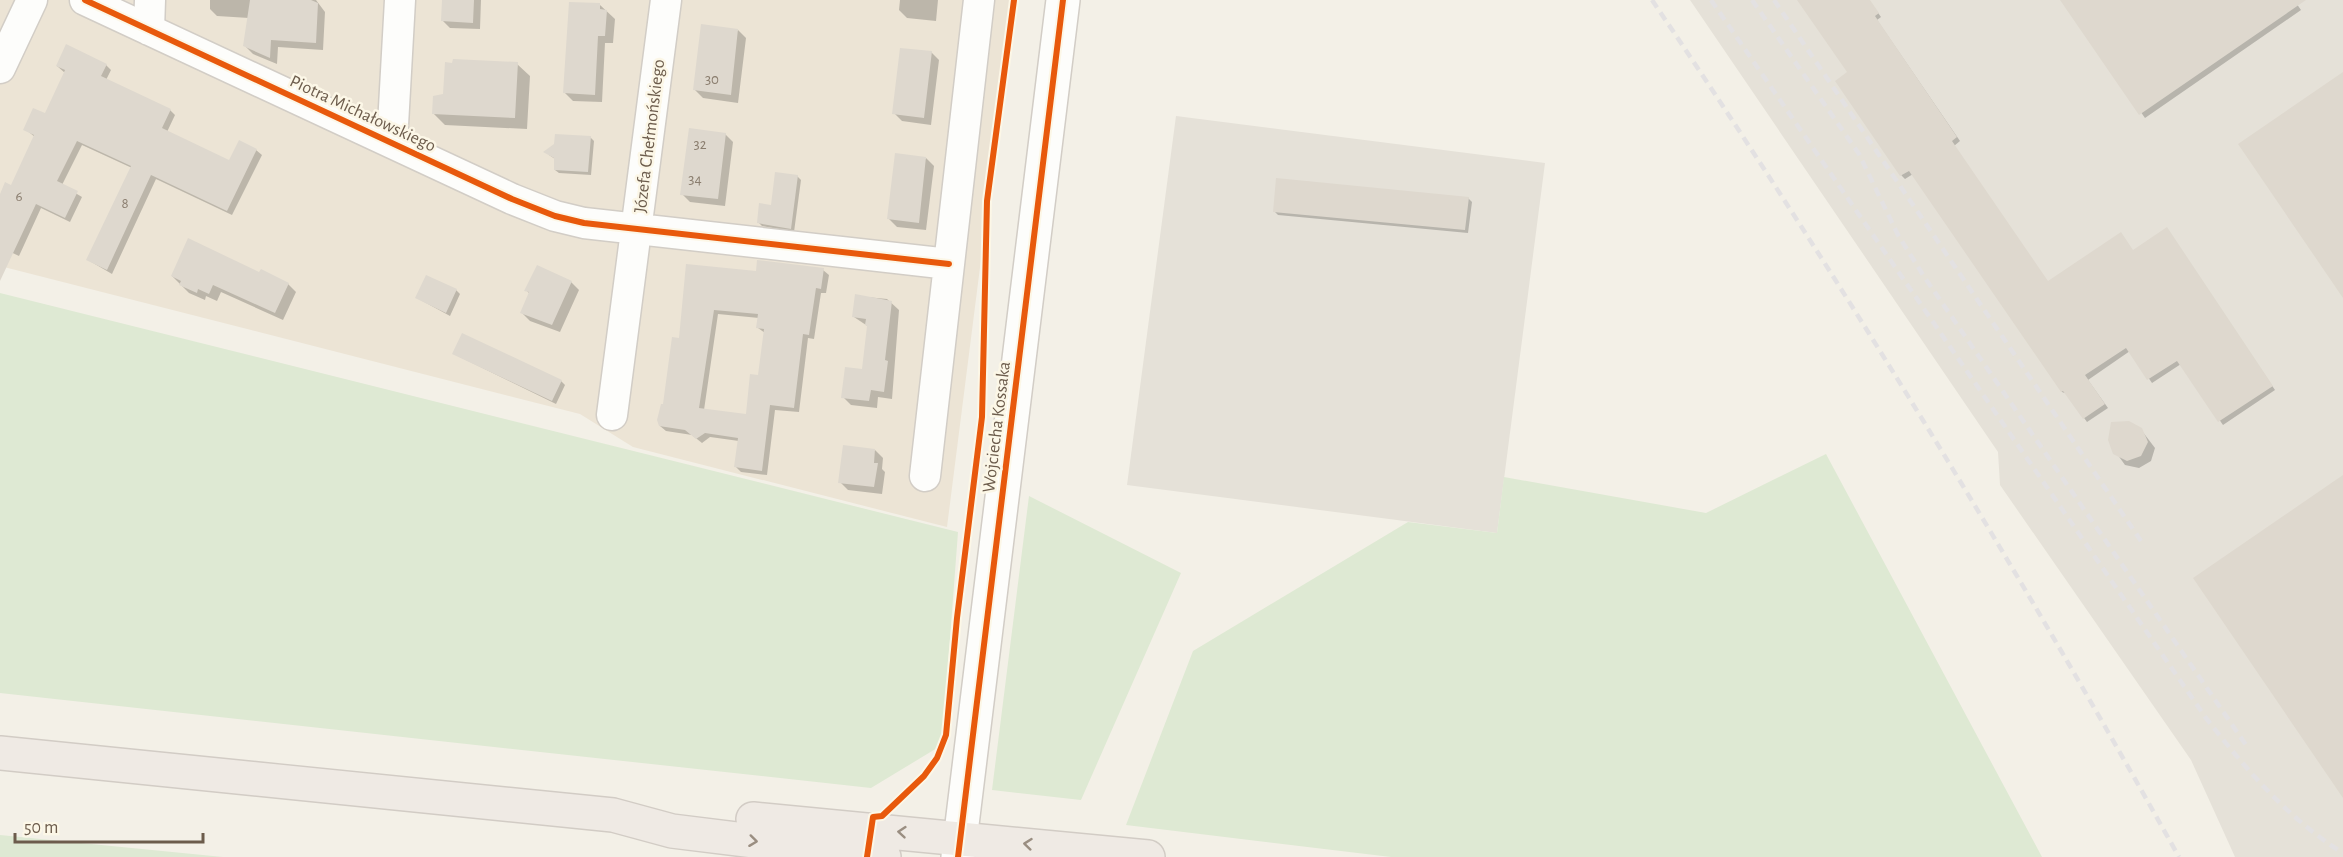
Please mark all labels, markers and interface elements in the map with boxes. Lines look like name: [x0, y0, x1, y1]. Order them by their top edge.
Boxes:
street label: Józefa Chełmońskiego: [632, 58, 668, 214]
street label: Piotra Michałowskiego: [287, 72, 438, 156]
house number: 30: [705, 72, 719, 87]
house number: 32: [693, 137, 707, 152]
house number: 34: [688, 172, 702, 187]
house number: 6: [15, 189, 23, 204]
house number: 8: [121, 196, 129, 211]
street label: Wojciecha Kossaka: [980, 360, 1014, 494]
scale bar: [15, 806, 202, 844]
text: 50 m: [24, 819, 58, 837]
one-way arrow: [898, 826, 907, 839]
one-way arrow: [748, 834, 758, 847]
one-way arrow: [1023, 839, 1032, 851]

